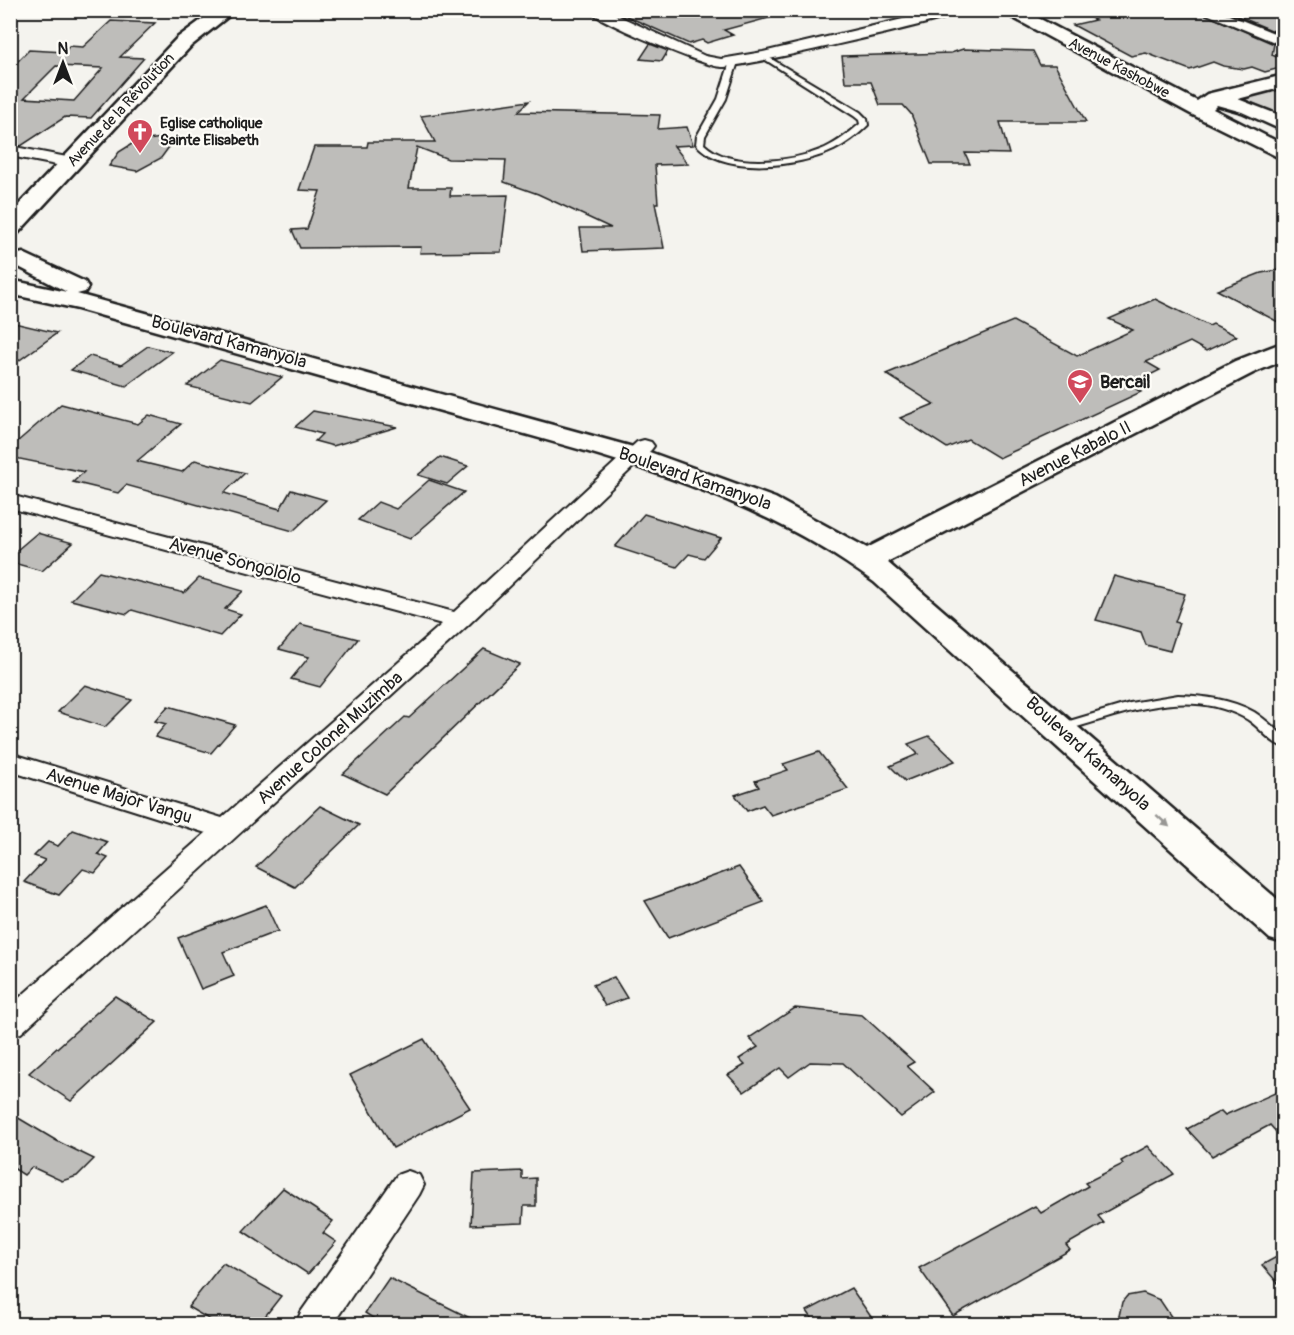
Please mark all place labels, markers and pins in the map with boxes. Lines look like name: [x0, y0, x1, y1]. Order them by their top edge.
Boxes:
place label: Eglise catholique Sainte Elisabeth: [160, 114, 263, 150]
church icon: Eglise catholique Sainte Elisabeth: [125, 117, 155, 155]
school or university icon: Bercail: [1065, 367, 1095, 405]
place label: Bercail: [1100, 371, 1151, 394]

